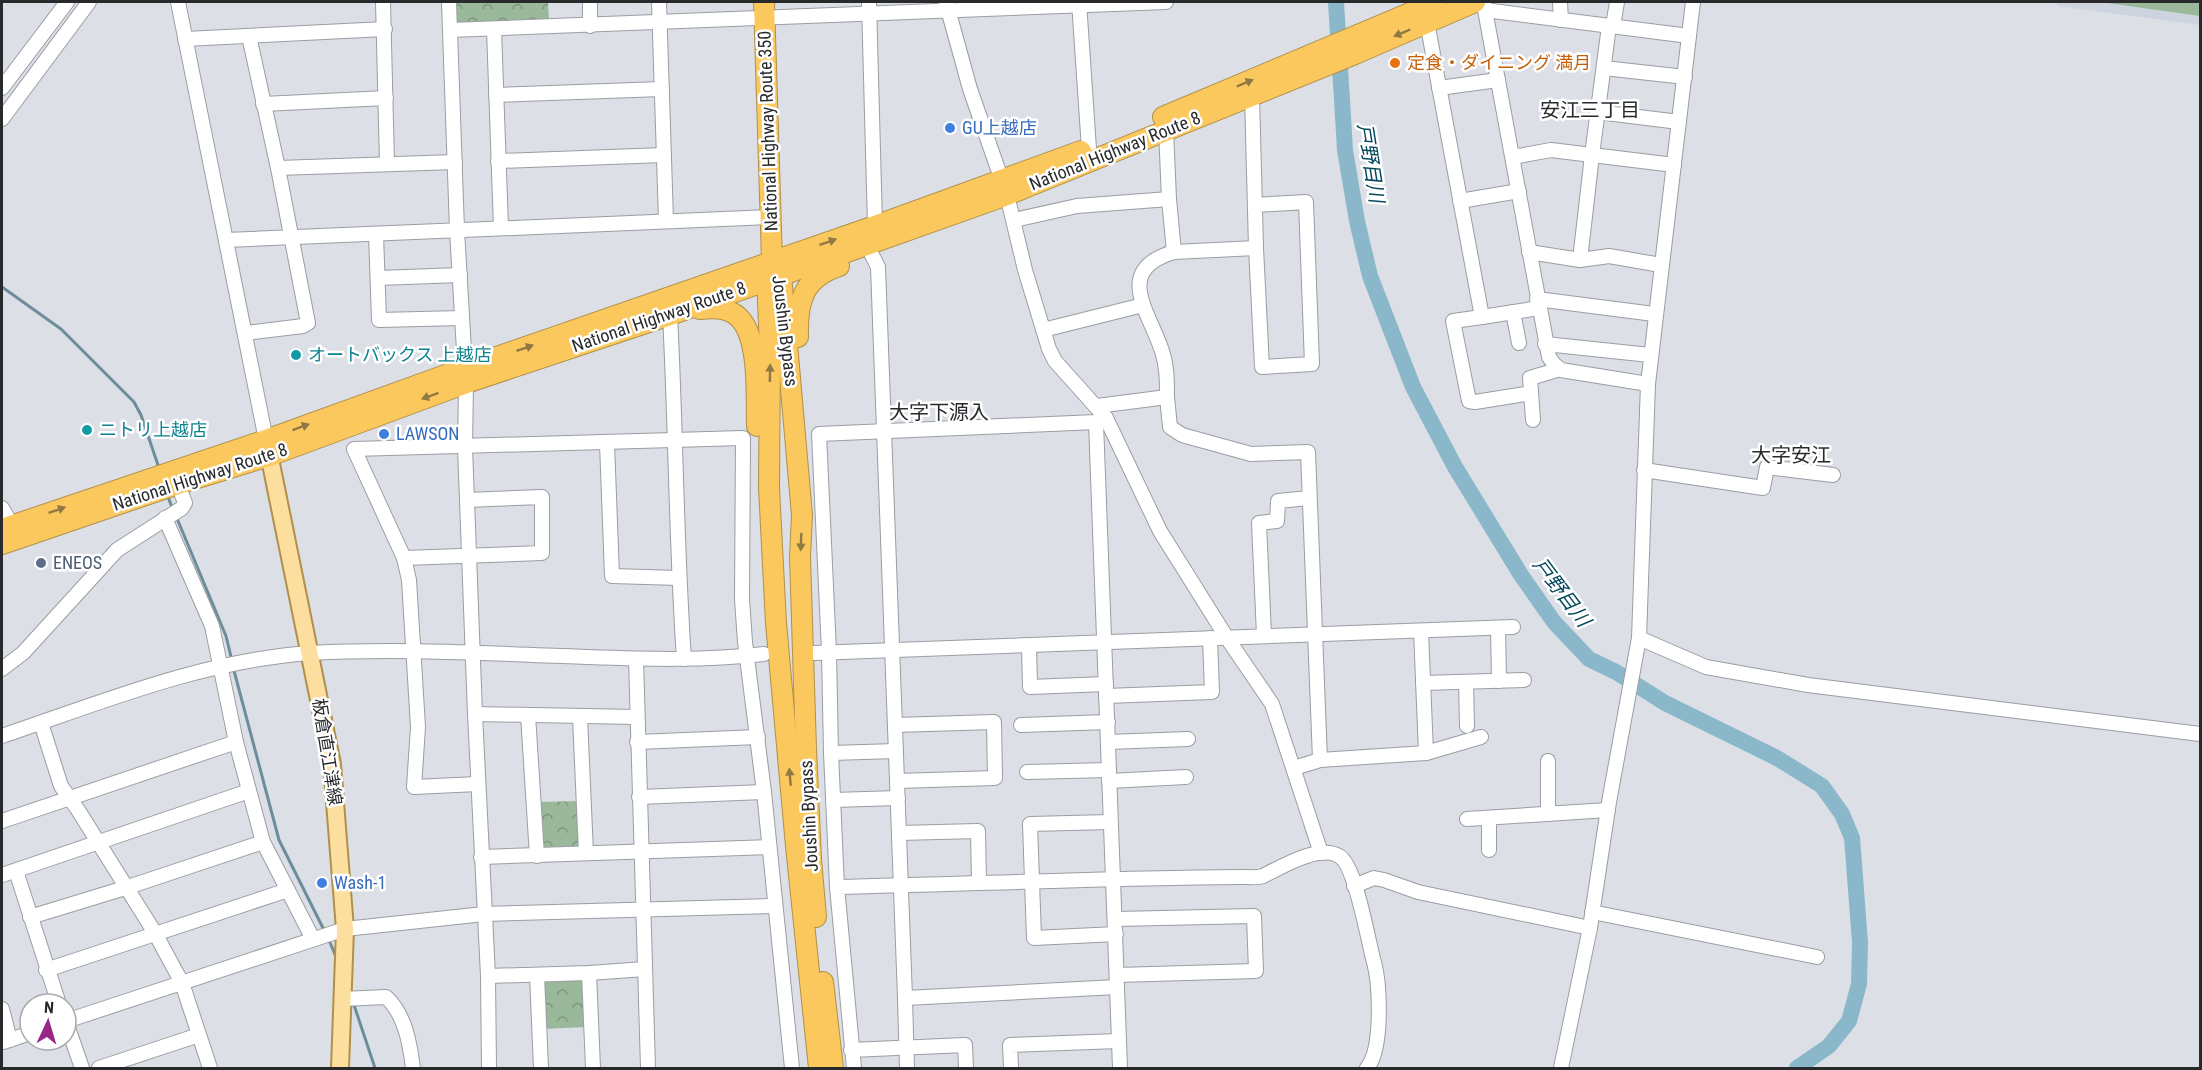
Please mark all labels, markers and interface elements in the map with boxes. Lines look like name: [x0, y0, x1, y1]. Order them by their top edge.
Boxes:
one-way arrow: [1392, 28, 1410, 38]
street label: National Highway Route 350: [754, 31, 781, 232]
place label: 定食・ダイニング 満月: [1407, 52, 1591, 73]
marker: 定食・ダイニング 満月: [1388, 56, 1402, 70]
one-way arrow: [1237, 78, 1254, 87]
district label: 安江三丁目: [1540, 98, 1640, 122]
street label: National Highway Route 8: [1026, 107, 1203, 194]
place label: GU上越店: [962, 117, 1037, 138]
marker: GU上越店: [943, 121, 957, 135]
water label: 戸野目川: [1353, 122, 1389, 206]
one-way arrow: [819, 237, 837, 246]
street label: Joushin Bypass: [768, 274, 803, 388]
street label: National Highway Route 8: [569, 277, 749, 356]
one-way arrow: [516, 343, 534, 352]
place label: オートバックス 上越店: [308, 344, 492, 365]
marker: オートバックス 上越店: [289, 348, 303, 362]
one-way arrow: [765, 363, 775, 382]
one-way arrow: [421, 391, 439, 401]
district label: 大字下源入: [889, 400, 989, 424]
place label: ニトリ上越店: [99, 419, 207, 440]
one-way arrow: [292, 421, 310, 431]
marker: ニトリ上越店: [80, 423, 94, 437]
place label: LAWSON: [396, 423, 460, 444]
marker: LAWSON: [377, 427, 391, 441]
street label: National Highway Route 8: [110, 438, 290, 515]
district label: 大字安江: [1751, 443, 1831, 467]
one-way arrow: [48, 505, 66, 514]
one-way arrow: [796, 533, 805, 552]
place label: ENEOS: [53, 552, 102, 573]
water label: 戸野目川: [1528, 553, 1597, 633]
marker: ENEOS: [34, 556, 48, 570]
street label: 板倉直江津線: [309, 697, 346, 807]
street label: Joushin Bypass: [795, 760, 822, 872]
one-way arrow: [785, 767, 794, 786]
place label: Wash-1: [334, 872, 386, 893]
marker: Wash-1: [315, 876, 329, 890]
north arrow: [18, 992, 78, 1052]
text: N: [43, 998, 55, 1017]

